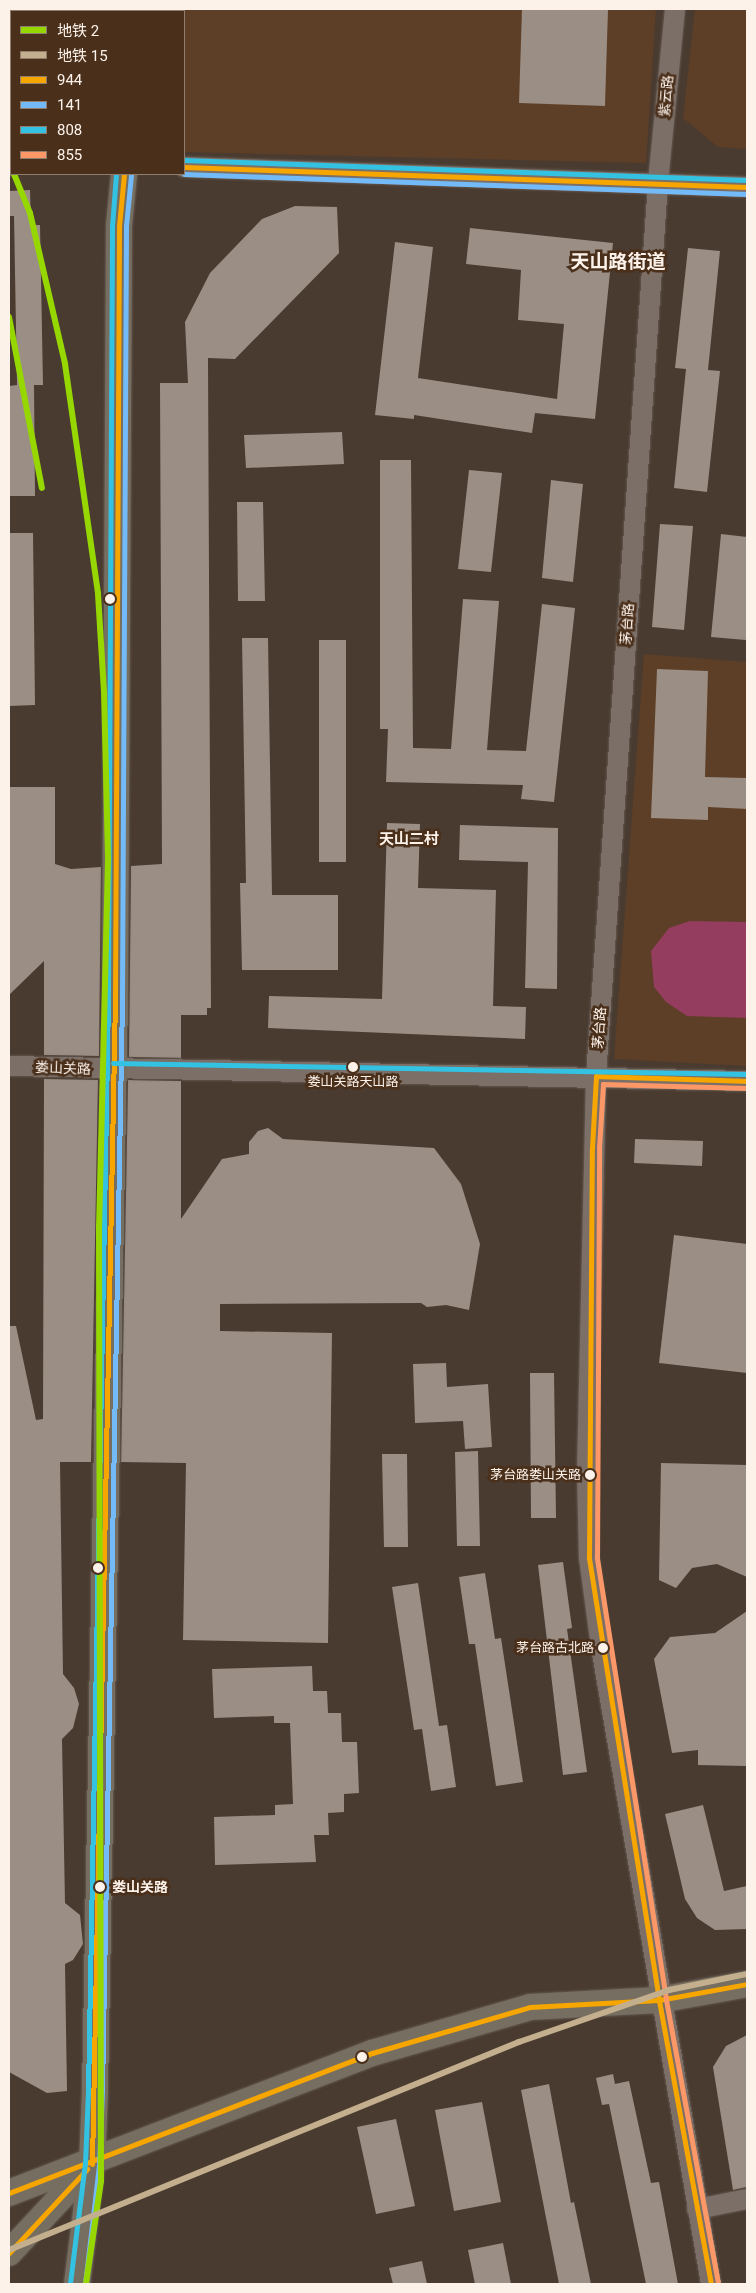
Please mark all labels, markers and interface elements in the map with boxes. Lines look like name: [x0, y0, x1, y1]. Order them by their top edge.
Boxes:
legend: [10, 10, 185, 175]
text: 地铁 2: [57, 22, 99, 40]
text: 地铁 15: [57, 47, 108, 65]
text: 944: [57, 71, 82, 89]
street label: 紫云路: [656, 74, 676, 118]
text: 141: [57, 96, 82, 114]
text: 808: [57, 121, 82, 139]
text: 855: [57, 146, 82, 164]
district label: 天山路街道: [571, 251, 665, 273]
unlabelled marker: [105, 594, 115, 604]
street label: 茅台路: [617, 602, 637, 646]
district label: 天山二村: [379, 831, 439, 849]
street label: 茅台路: [589, 1006, 609, 1050]
street label: 娄山关路: [35, 1059, 91, 1077]
marker: 娄山关路天山路: [348, 1062, 358, 1072]
place label: 娄山关路天山路: [308, 1074, 398, 1090]
place label: 茅台路娄山关路: [490, 1467, 581, 1483]
marker: 茅台路娄山关路: [585, 1470, 595, 1480]
unlabelled marker: [93, 1563, 103, 1573]
place label: 茅台路古北路: [516, 1640, 594, 1656]
marker: 茅台路古北路: [598, 1643, 608, 1653]
marker: 娄山关路: [92, 1879, 108, 1895]
place label: 娄山关路: [112, 1879, 168, 1895]
unlabelled marker: [357, 2052, 367, 2062]

